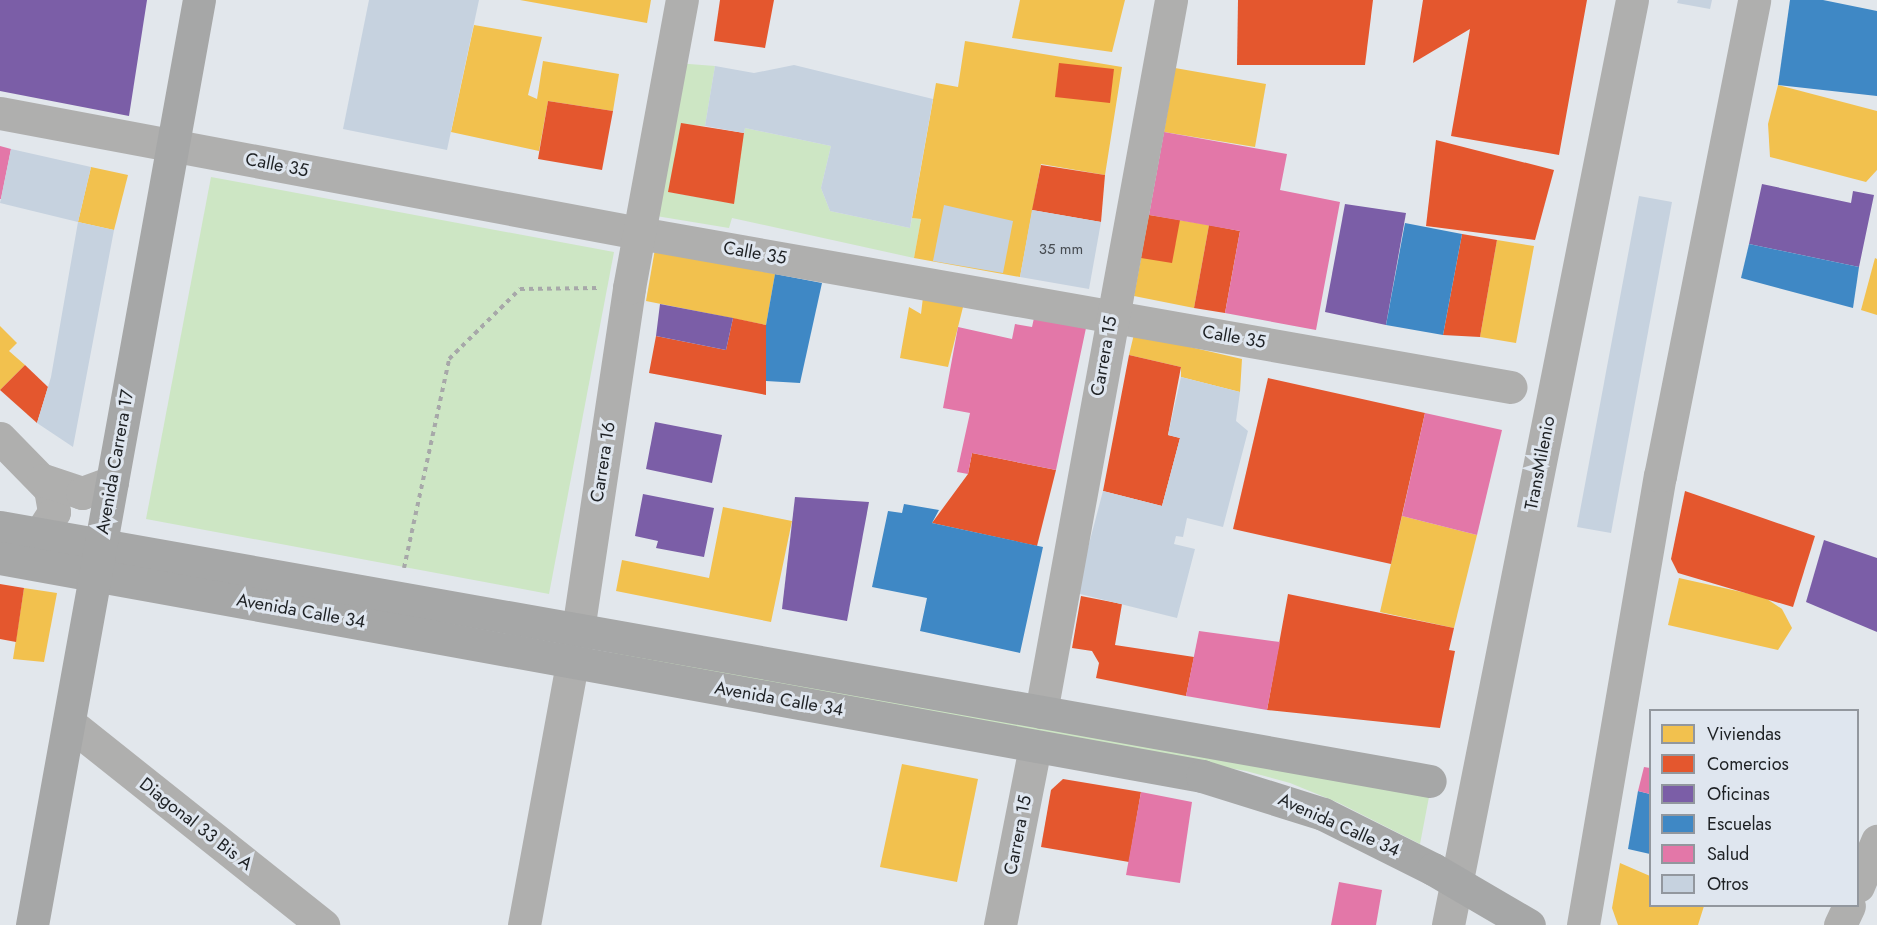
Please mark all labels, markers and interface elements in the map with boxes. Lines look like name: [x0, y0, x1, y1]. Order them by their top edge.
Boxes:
street label: Calle 35: [244, 148, 310, 182]
street label: Calle 35: [722, 237, 788, 269]
house number: 35 mm: [1039, 241, 1083, 259]
street label: Carrera 15: [1086, 314, 1122, 398]
street label: Calle 35: [1201, 321, 1267, 353]
street label: Avenida Carrera 17: [92, 388, 138, 536]
street label: TransMilenio: [1520, 414, 1560, 512]
street label: Carrera 16: [586, 420, 620, 504]
street label: Avenida Calle 34: [235, 589, 367, 633]
street label: Avenida Calle 34: [713, 677, 845, 721]
legend: [1649, 709, 1859, 907]
text: Viviendas: [1707, 721, 1781, 747]
text: Comercios: [1707, 751, 1789, 777]
street label: Diagonal 33 Bis A: [135, 773, 257, 875]
text: Oficinas: [1707, 781, 1770, 807]
street label: Avenida Calle 34: [1275, 789, 1403, 861]
street label: Carrera 15: [1000, 793, 1036, 877]
text: Escuelas: [1707, 811, 1772, 837]
text: Salud: [1707, 841, 1749, 867]
text: Otros: [1707, 871, 1749, 897]

